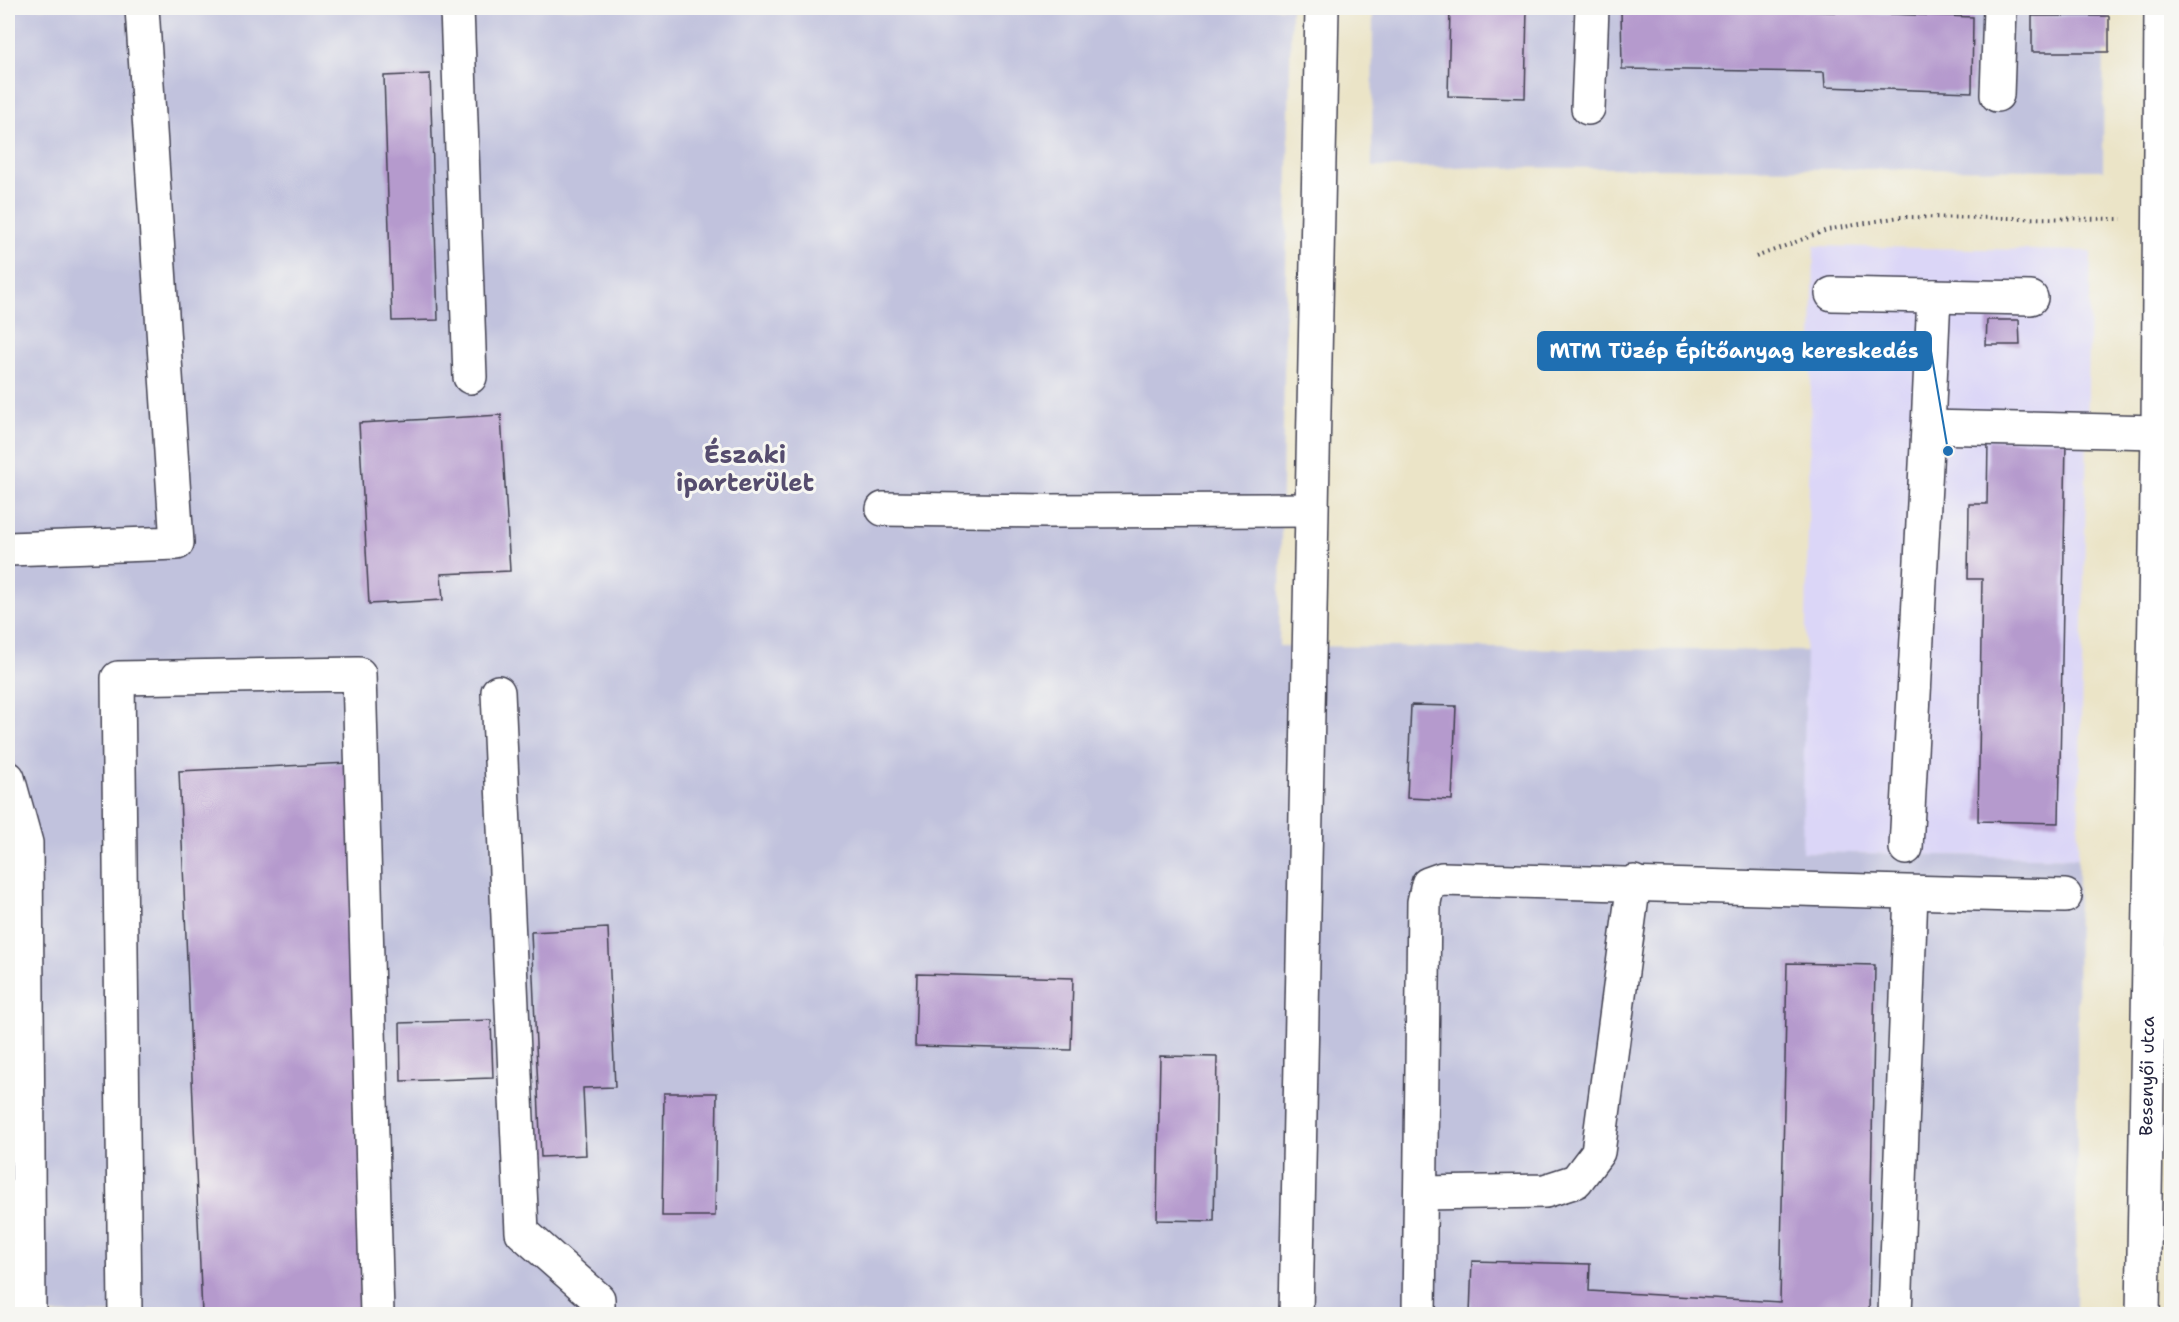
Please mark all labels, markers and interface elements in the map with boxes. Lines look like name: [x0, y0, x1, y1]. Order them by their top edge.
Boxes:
callout: MTM Tüzép Építőanyag kereskedés: [1538, 332, 1931, 370]
text: MTM Tüzép Építőanyag kereskedés: [1549, 336, 1919, 364]
district label: Északi iparterület: [676, 437, 814, 499]
street label: Besenyői utca: [2134, 1016, 2160, 1136]

